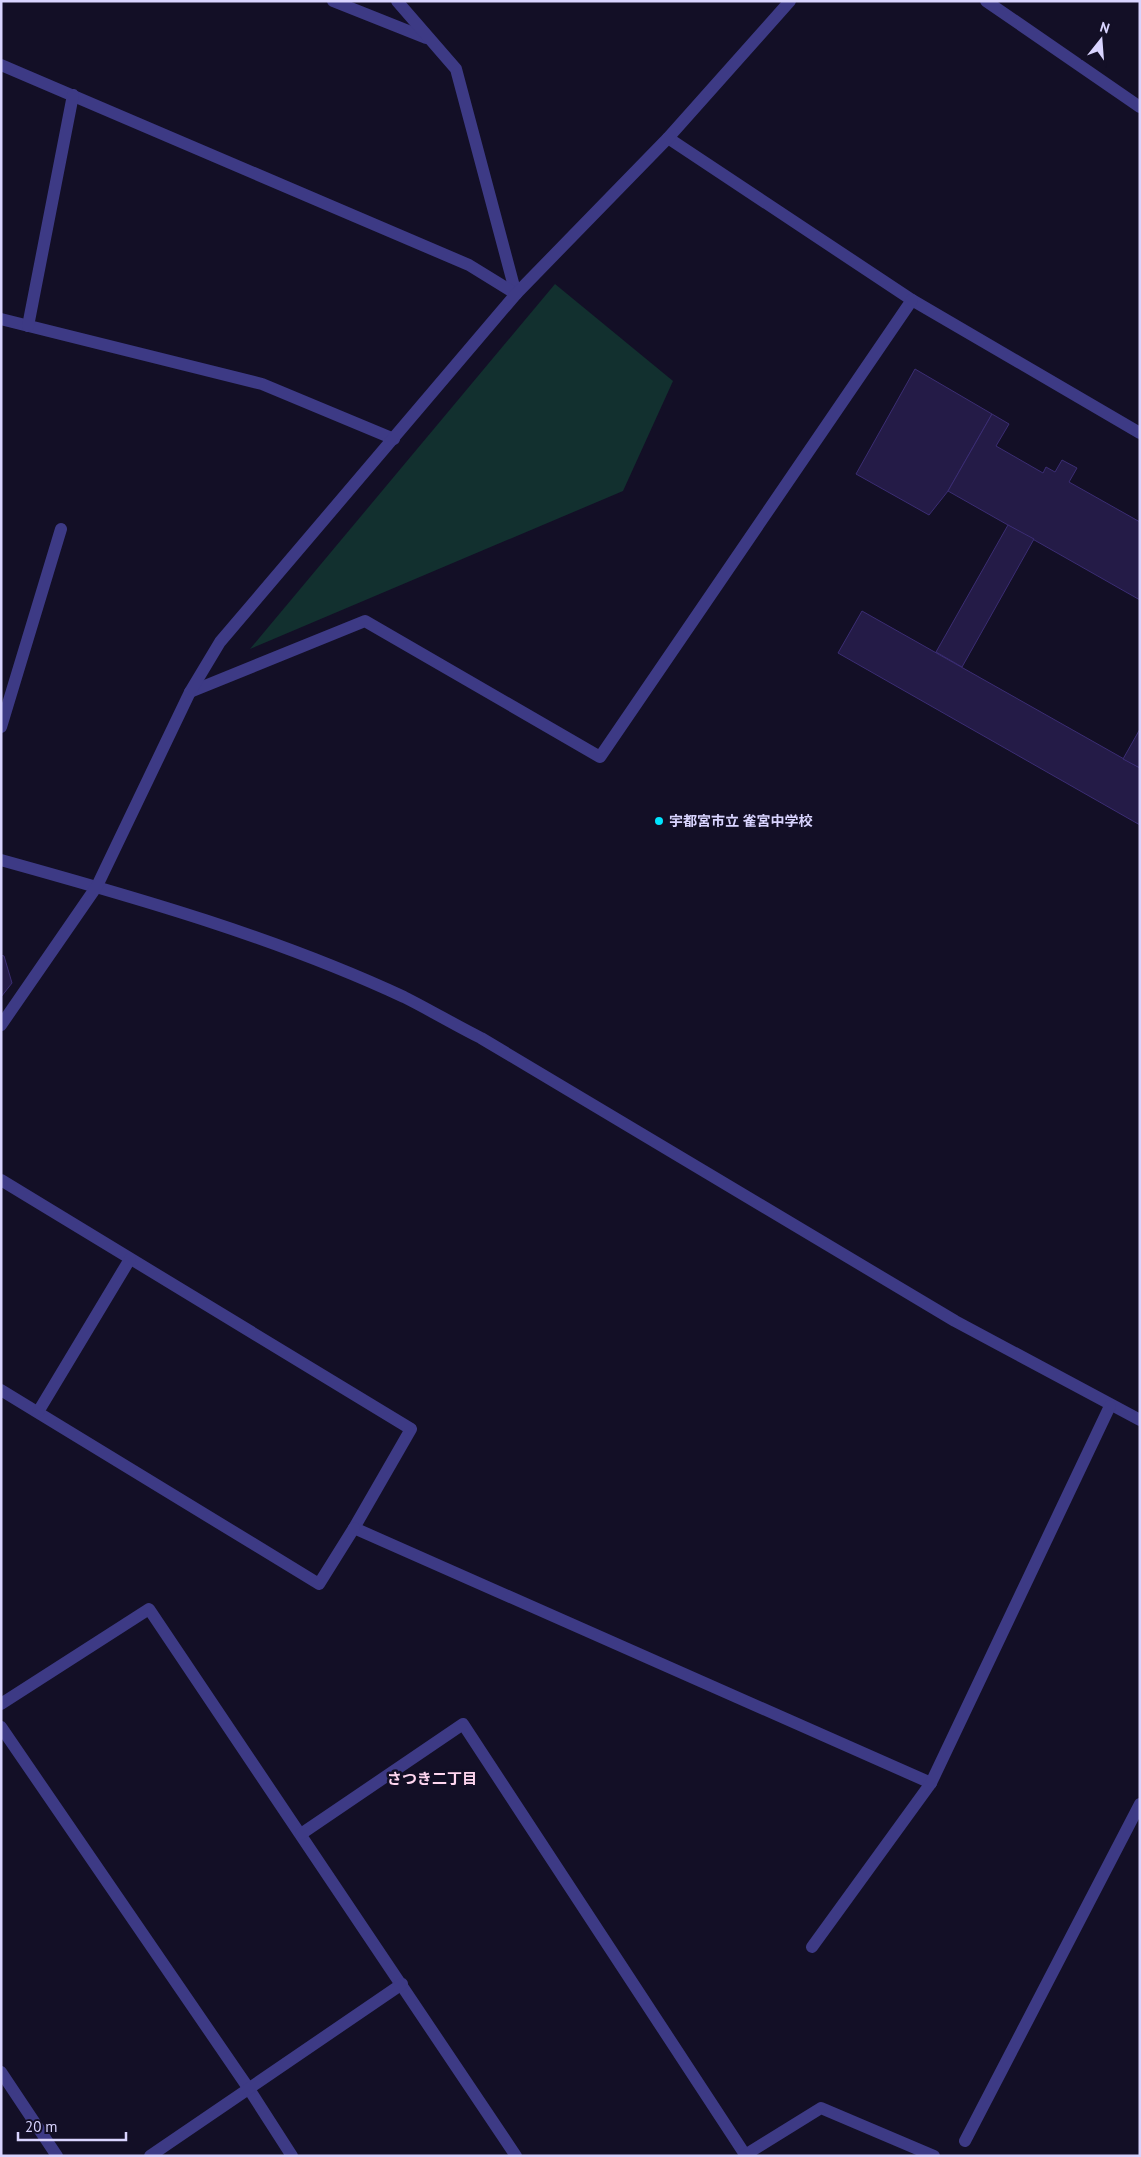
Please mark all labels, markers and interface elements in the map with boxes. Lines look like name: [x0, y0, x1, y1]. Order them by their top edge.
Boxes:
north arrow: [1076, 15, 1126, 65]
text: N: [1098, 18, 1112, 38]
place label: 宇都宮市立 雀宮中学校: [669, 812, 813, 830]
marker: 宇都宮市立 雀宮中学校: [653, 815, 665, 827]
district label: さつき二丁目: [387, 1769, 477, 1788]
scale bar: [18, 2110, 125, 2142]
text: 20 m: [25, 2117, 58, 2136]

